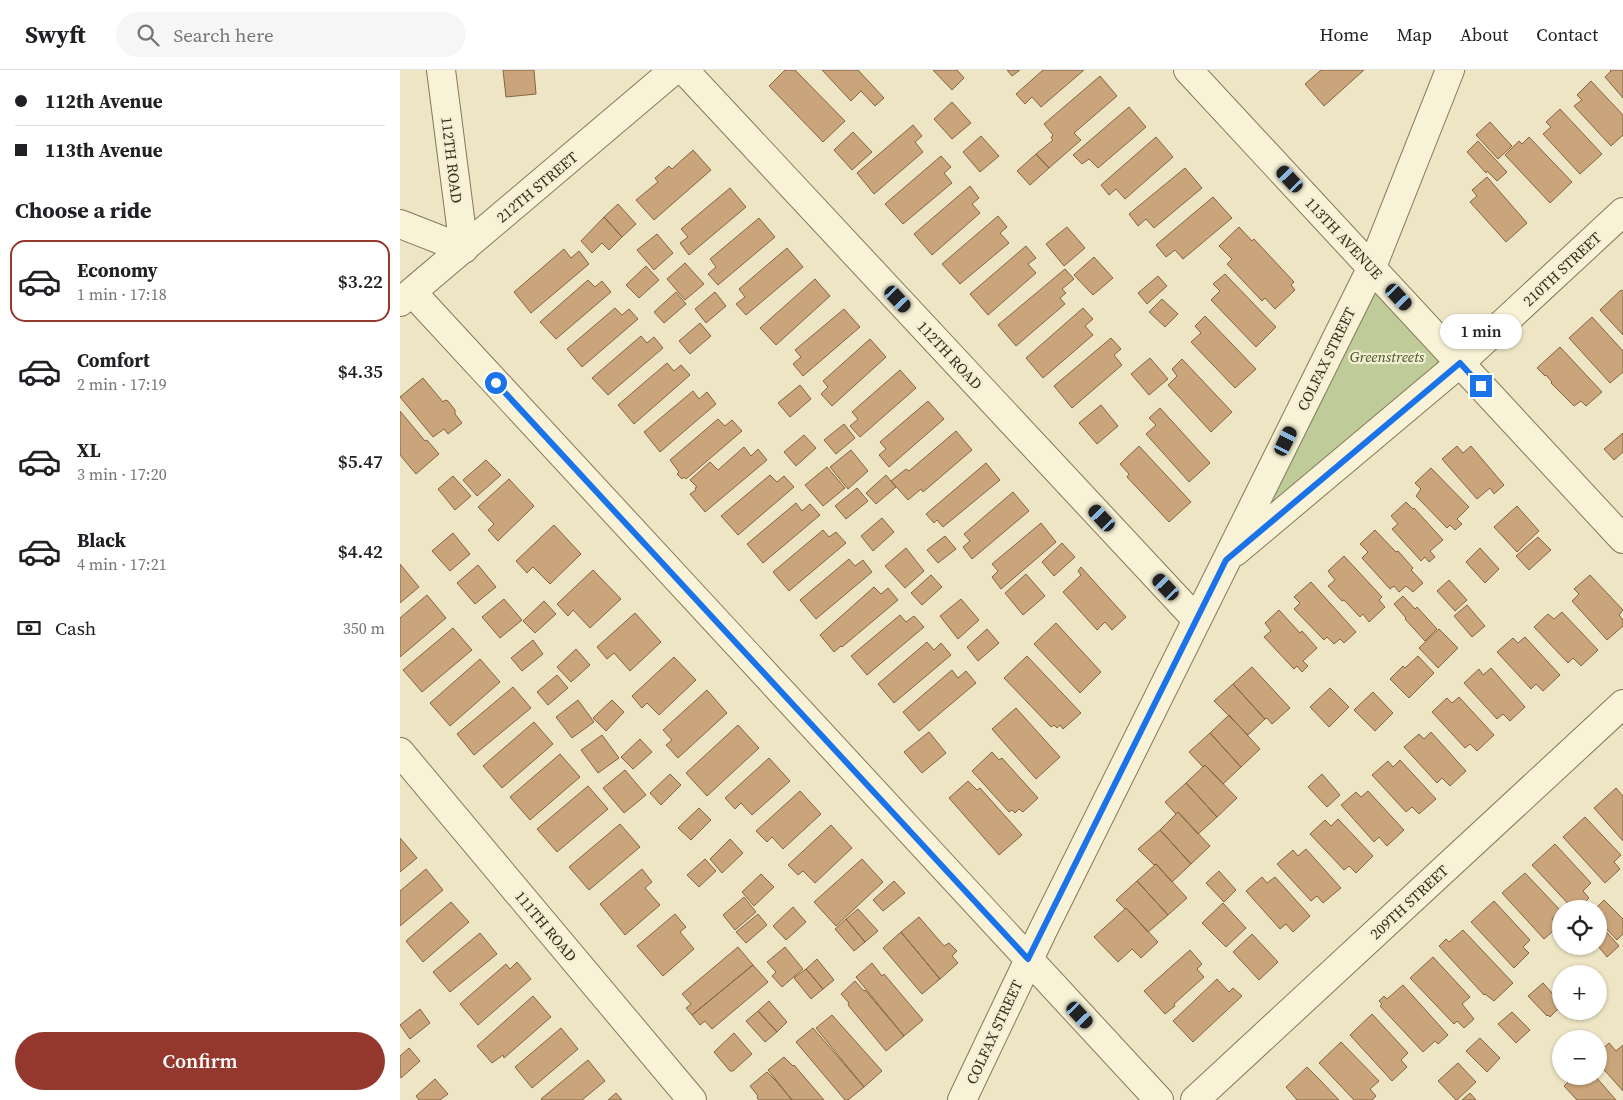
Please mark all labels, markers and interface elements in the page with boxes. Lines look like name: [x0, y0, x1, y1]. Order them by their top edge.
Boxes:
search box: [116, 12, 466, 57]
text: Swyft: [25, 18, 86, 51]
icon: search: [134, 21, 162, 49]
text: Search here: [174, 22, 274, 48]
text: Home: [1320, 22, 1369, 47]
text: Map: [1397, 22, 1432, 47]
text: About: [1460, 22, 1508, 47]
text: Contact: [1536, 22, 1598, 47]
text: 112th Avenue: [45, 88, 163, 114]
street label: 112TH ROAD: [436, 116, 468, 204]
text: 113th Avenue: [45, 137, 163, 163]
street label: 212TH STREET: [492, 147, 582, 227]
car: [1274, 163, 1305, 195]
street label: 113TH AVENUE: [1301, 193, 1387, 283]
text: Choose a ride: [15, 195, 152, 225]
street label: 210TH STREET: [1518, 227, 1606, 311]
text: Economy: [77, 257, 158, 283]
icon: car: [17, 259, 62, 304]
text: $3.22: [338, 268, 383, 294]
car: [1383, 281, 1414, 313]
text: 1 min · 17:18: [77, 283, 167, 305]
car: [882, 283, 913, 315]
street label: COLFAX STREET: [1292, 304, 1360, 414]
callout: 1 min: [1440, 314, 1522, 348]
street label: 112TH ROAD: [913, 316, 987, 394]
text: 1 min: [1460, 320, 1502, 342]
park label: Greenstreets: [1350, 346, 1425, 367]
text: Comfort: [77, 347, 150, 373]
icon: car: [17, 349, 62, 394]
text: $4.35: [338, 358, 383, 384]
route start: [485, 372, 507, 394]
text: 2 min · 17:19: [77, 373, 167, 395]
route end: [1470, 375, 1492, 397]
car: [1272, 424, 1299, 458]
text: XL: [77, 437, 100, 463]
icon: car: [17, 439, 62, 484]
text: $5.47: [338, 448, 383, 474]
text: 3 min · 17:20: [77, 463, 167, 485]
car: [1086, 502, 1117, 534]
text: Black: [77, 527, 126, 553]
icon: car: [17, 529, 62, 574]
text: $4.42: [338, 538, 383, 564]
text: 4 min · 17:21: [77, 553, 167, 575]
car: [1150, 571, 1181, 603]
icon: cash: [15, 614, 43, 642]
text: Cash: [55, 615, 96, 641]
text: 350 m: [343, 617, 385, 639]
street label: 209TH STREET: [1365, 860, 1453, 944]
street label: 111TH ROAD: [510, 886, 582, 966]
map controls: [1552, 900, 1607, 1085]
button: locate: [1552, 900, 1607, 955]
button: +: [1552, 965, 1607, 1020]
street label: COLFAX STREET: [961, 977, 1027, 1087]
car: [1064, 999, 1095, 1031]
button: −: [1552, 1030, 1607, 1085]
button: Confirm: [15, 1032, 385, 1090]

